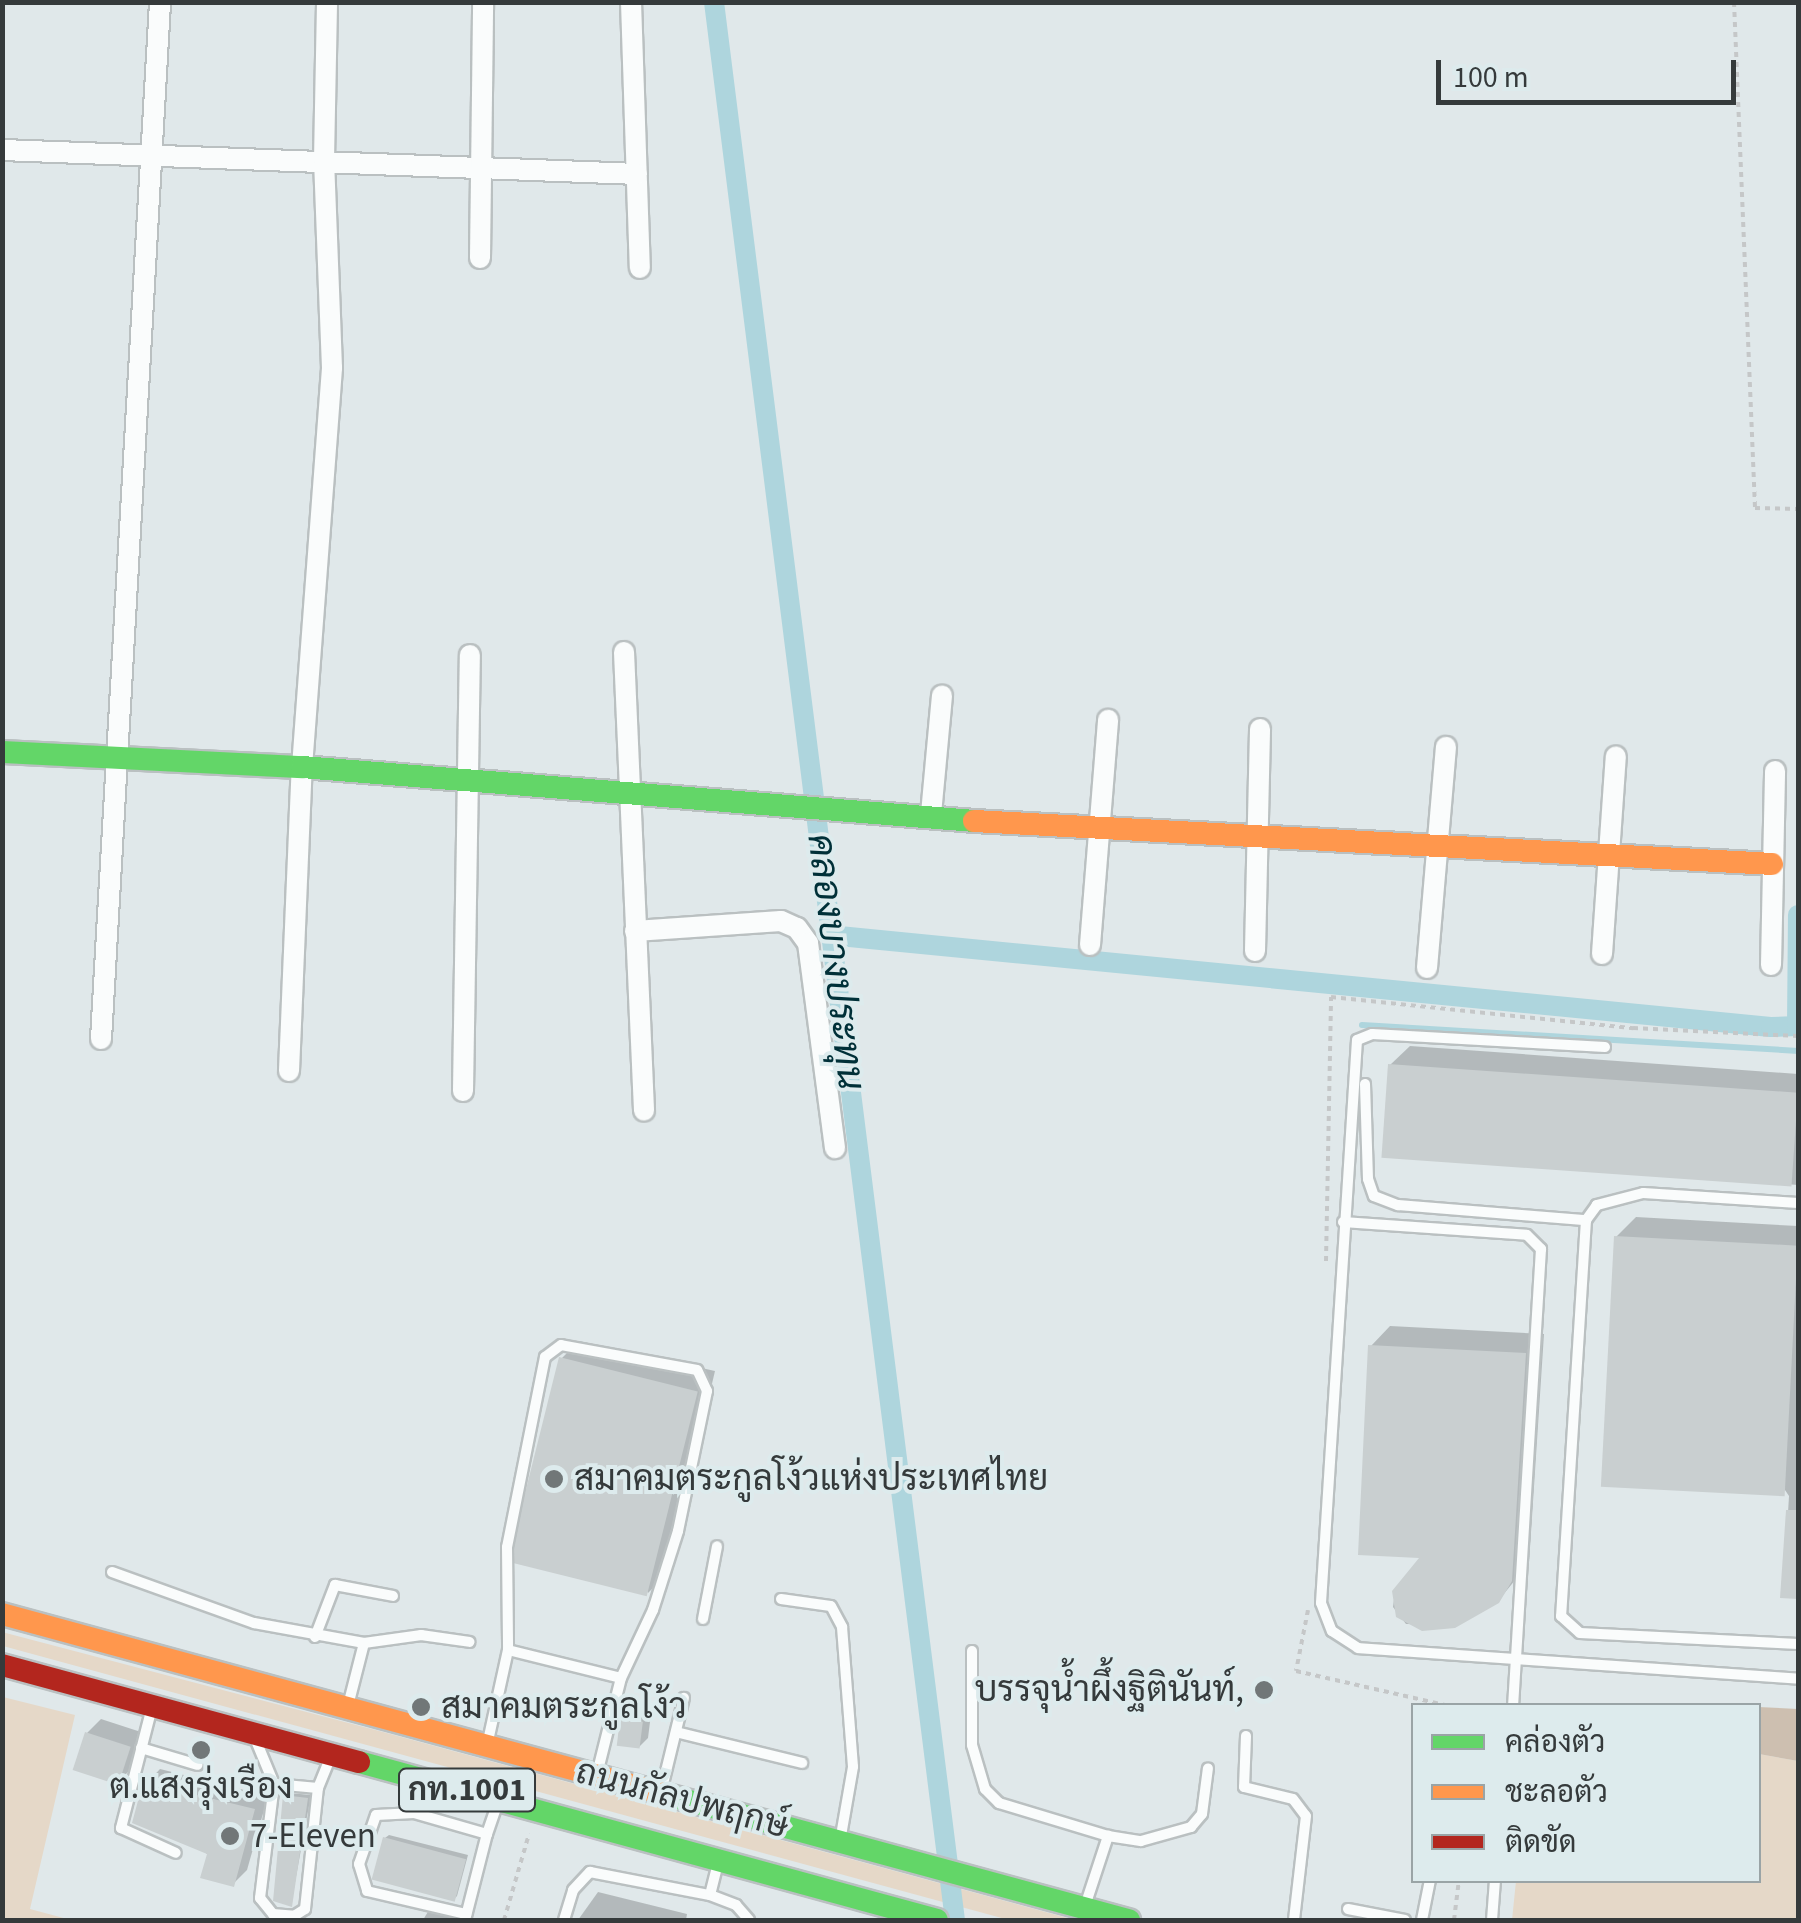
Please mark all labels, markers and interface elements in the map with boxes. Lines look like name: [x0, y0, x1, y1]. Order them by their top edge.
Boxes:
scale bar: [1441, 40, 1741, 102]
text: 100 m: [1453, 56, 1529, 99]
water label: คลองบางประทุน: [797, 831, 873, 1093]
place label: สมาคมตระกูลโง้วแห่งประเทศไทย: [574, 1458, 1048, 1500]
marker: สมาคมตระกูลโง้วแห่งประเทศไทย: [543, 1468, 565, 1490]
place label: บรรจุน้ำผึ้งฐิตินันท์,: [975, 1669, 1244, 1711]
marker: บรรจุน้ำผึ้งฐิตินันท์,: [1253, 1679, 1275, 1701]
place label: สมาคมตระกูลโง้ว: [441, 1686, 687, 1728]
marker: สมาคมตระกูลโง้ว: [410, 1696, 432, 1718]
legend: [1411, 1703, 1761, 1883]
text: คล่องตัว: [1505, 1721, 1605, 1764]
marker: ต.แสงรุ่งเรือง: [190, 1739, 212, 1761]
street label: ถนนกัลปพฤกษ์: [571, 1751, 793, 1847]
road number: กท.1001: [397, 1763, 537, 1817]
place label: ต.แสงรุ่งเรือง: [109, 1766, 293, 1808]
text: ชะลอตัว: [1505, 1771, 1608, 1814]
place label: 7-Eleven: [250, 1815, 376, 1857]
text: ติดขัด: [1505, 1821, 1577, 1864]
marker: 7-Eleven: [219, 1825, 241, 1847]

